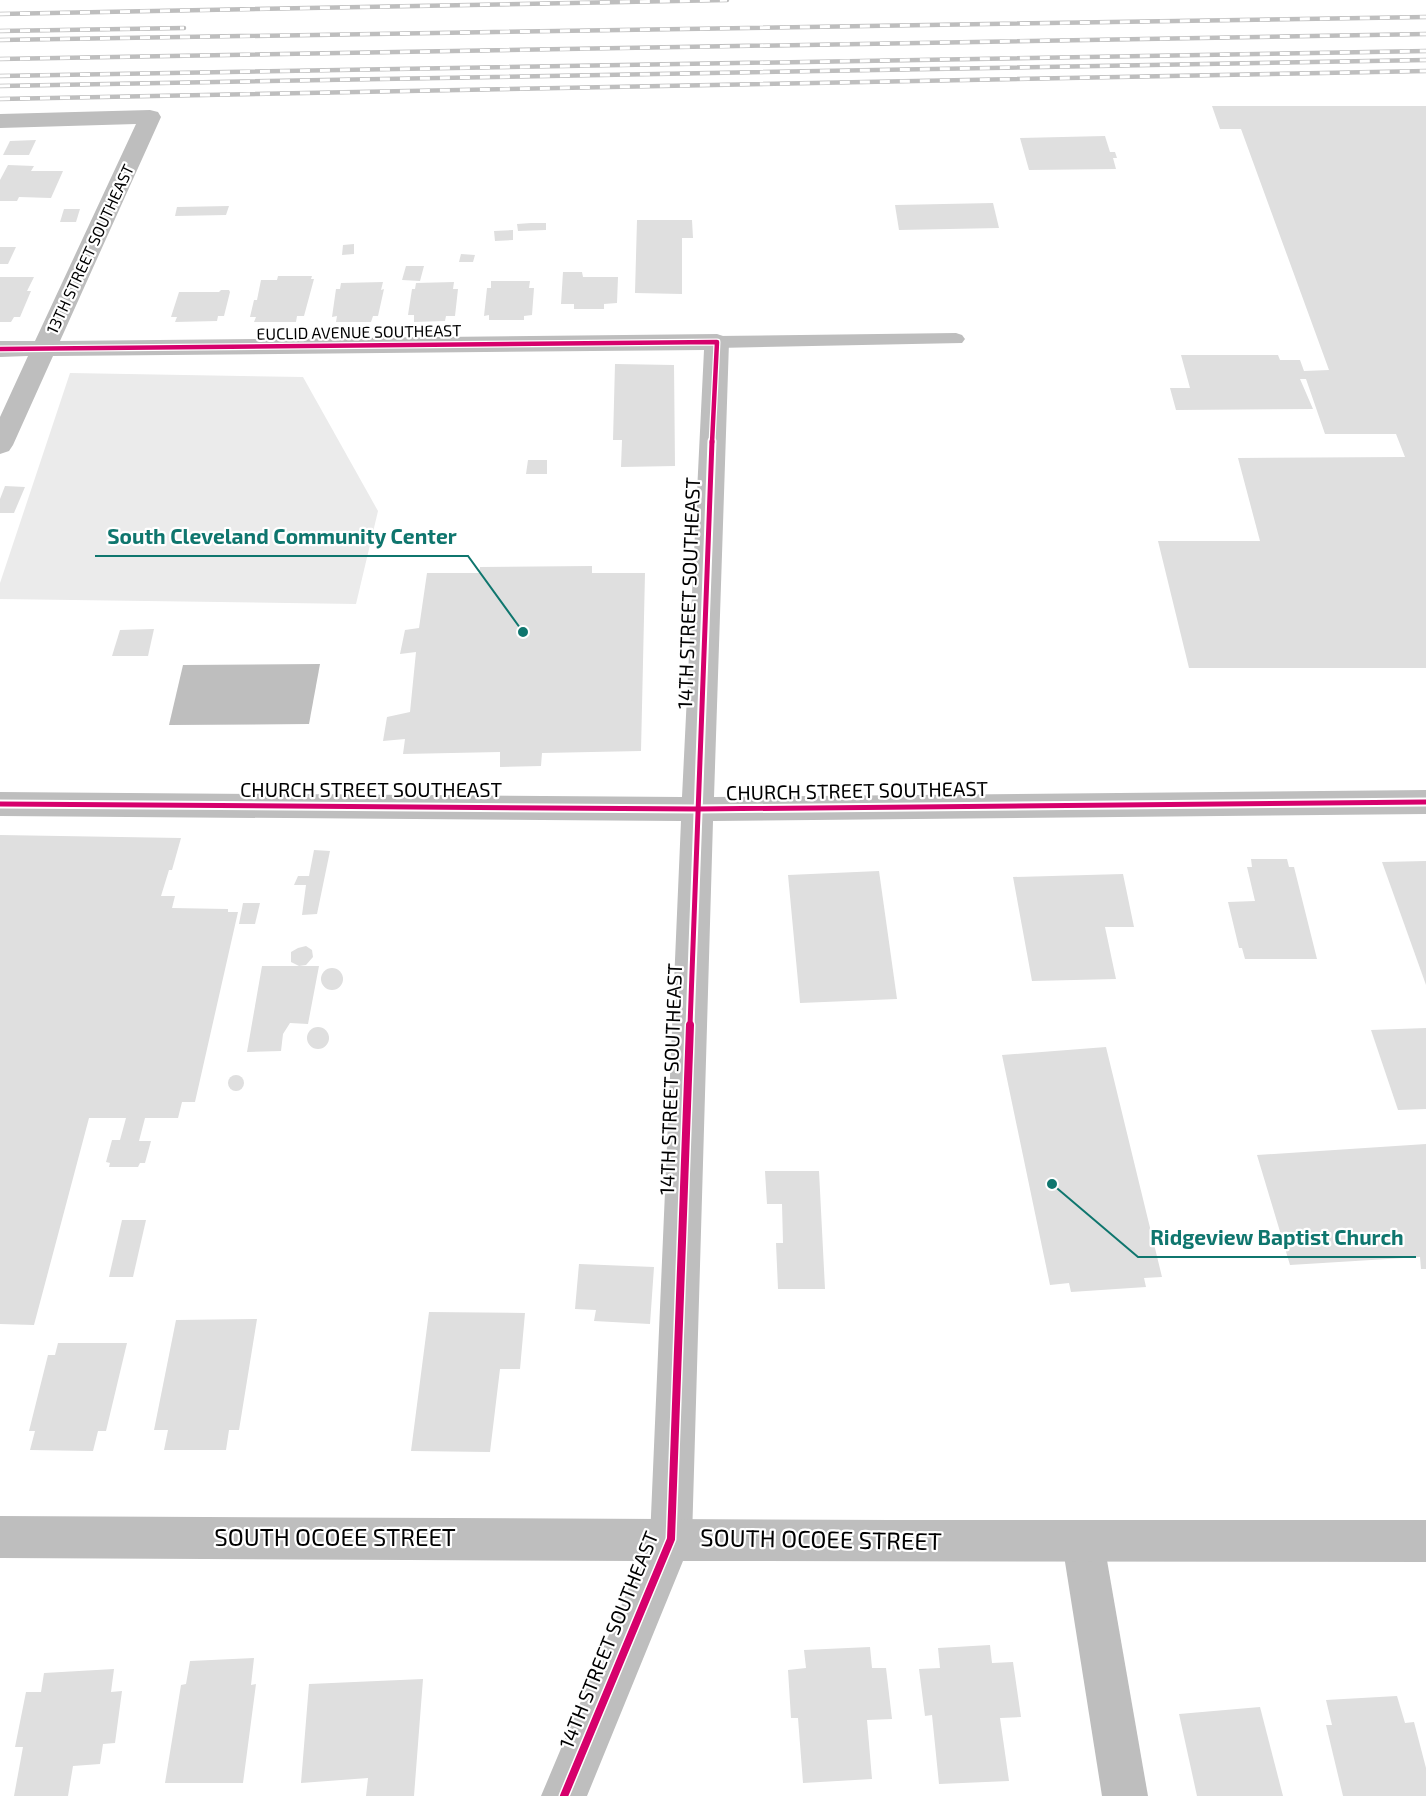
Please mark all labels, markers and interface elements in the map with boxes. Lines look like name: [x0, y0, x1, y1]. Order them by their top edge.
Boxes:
street label: 13TH STREET SOUTHEAST: [42, 161, 137, 337]
street label: EUCLID AVENUE SOUTHEAST: [256, 320, 462, 343]
street label: 14TH STREET SOUTHEAST: [672, 476, 704, 709]
callout: South Cleveland Community Center: [95, 517, 468, 556]
text: South Cleveland Community Center: [107, 523, 457, 549]
street label: CHURCH STREET SOUTHEAST: [726, 776, 989, 804]
street label: CHURCH STREET SOUTHEAST: [240, 777, 502, 801]
street label: 14TH STREET SOUTHEAST: [654, 962, 686, 1195]
callout: Ridgeview Baptist Church: [1138, 1218, 1416, 1257]
text: Ridgeview Baptist Church: [1150, 1224, 1404, 1249]
street label: SOUTH OCOEE STREET: [214, 1522, 456, 1551]
street label: SOUTH OCOEE STREET: [700, 1522, 942, 1555]
street label: 14TH STREET SOUTHEAST: [553, 1527, 663, 1752]

